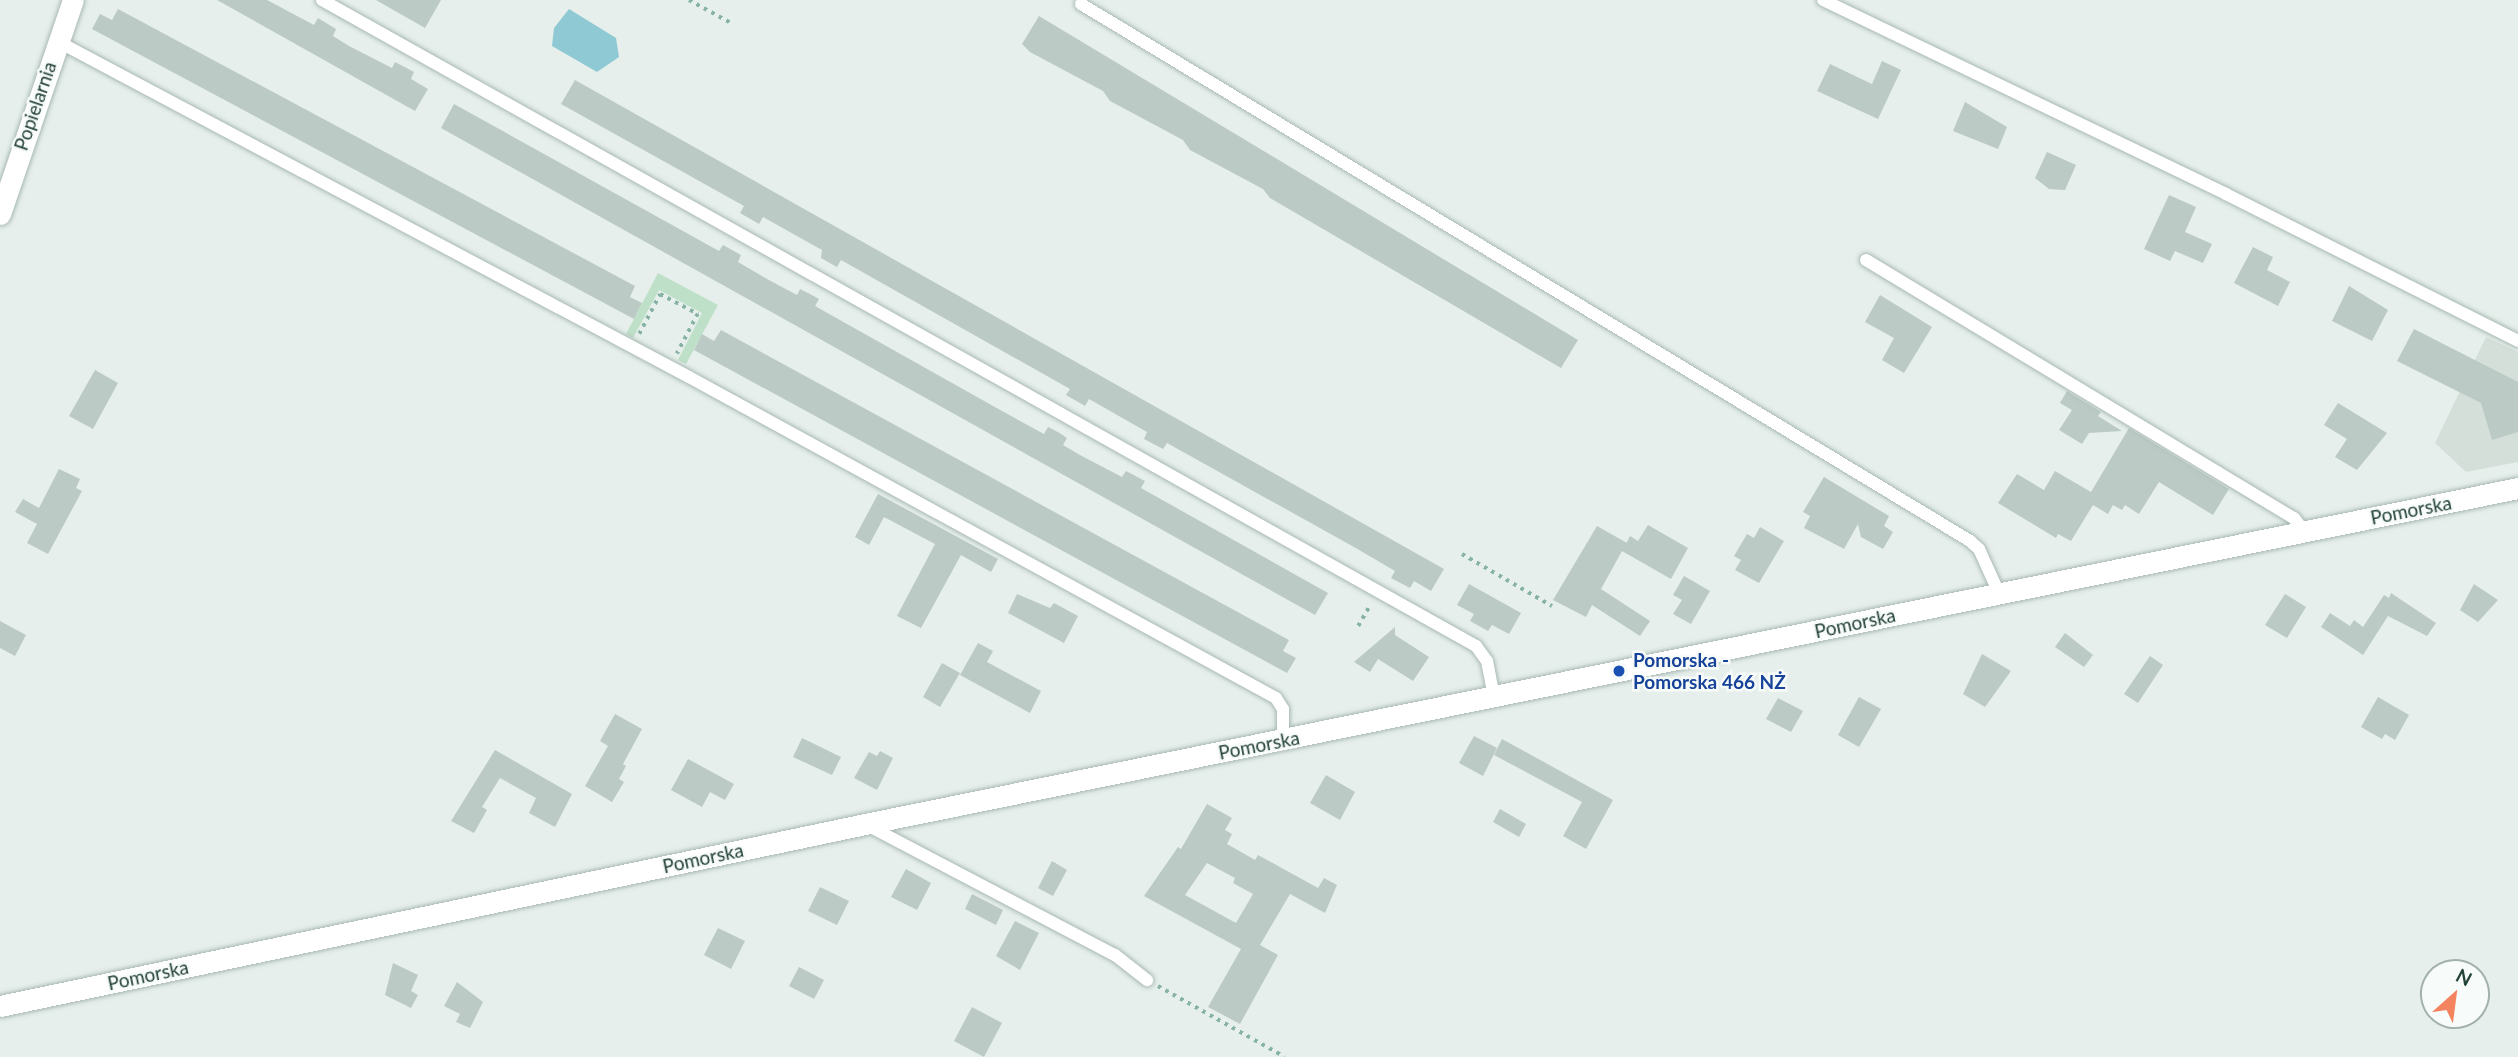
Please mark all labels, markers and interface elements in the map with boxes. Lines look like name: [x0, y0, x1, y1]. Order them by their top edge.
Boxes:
street label: Popielarnia: [9, 59, 61, 153]
street label: Pomorska: [2368, 491, 2454, 529]
street label: Pomorska: [1812, 603, 1898, 643]
place label: Pomorska - Pomorska 466 NŻ: [1633, 649, 1786, 693]
marker: Pomorska - Pomorska 466 NŻ: [1611, 663, 1627, 679]
street label: Pomorska: [1216, 726, 1302, 764]
street label: Pomorska: [660, 838, 746, 878]
street label: Pomorska: [105, 955, 191, 995]
north arrow: [2420, 959, 2490, 1029]
text: N: [2452, 963, 2476, 990]

